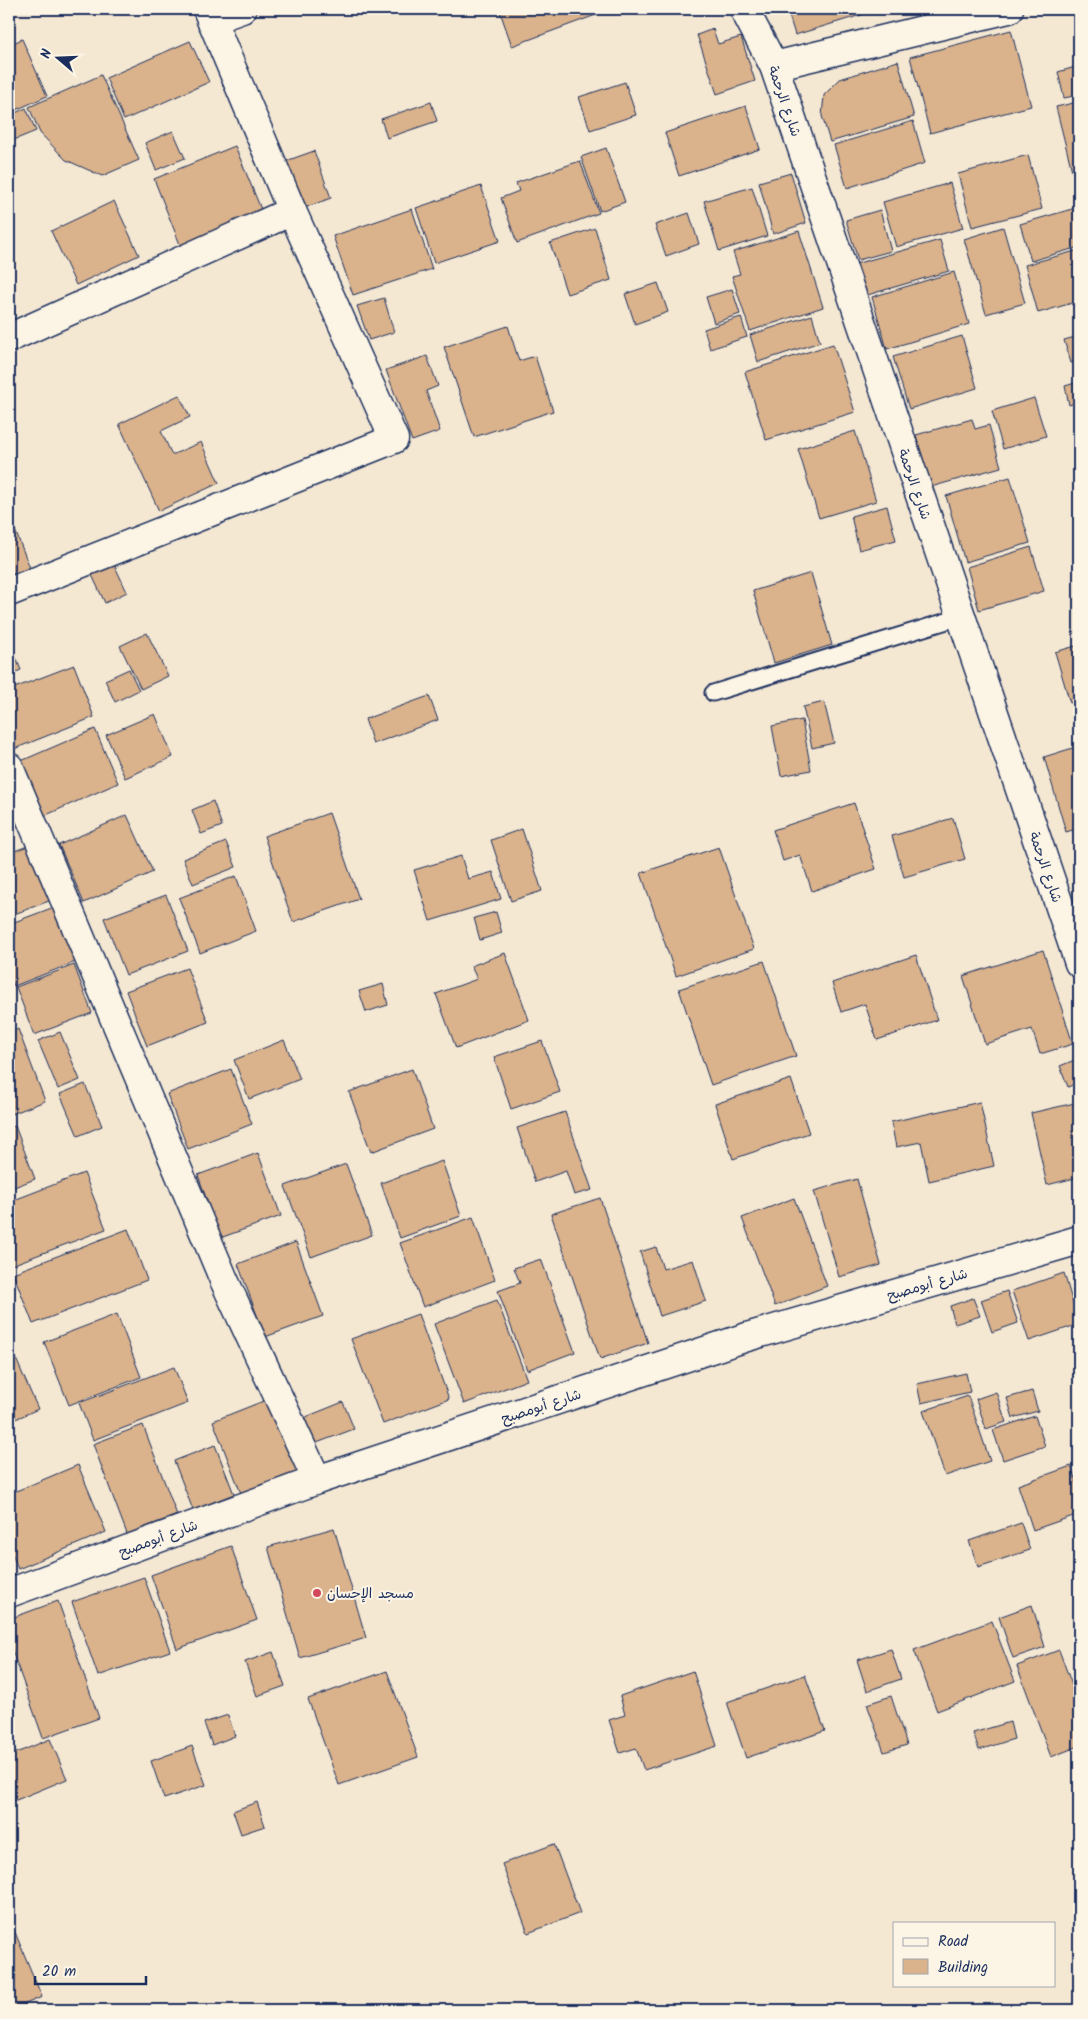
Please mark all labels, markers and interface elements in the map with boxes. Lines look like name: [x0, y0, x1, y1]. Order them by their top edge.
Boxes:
north arrow: [32, 32, 82, 82]
text: N: [35, 46, 59, 62]
street label: شارع الرحمة: [762, 63, 806, 140]
street label: شارع الرحمة: [892, 446, 936, 523]
street label: شارع الرحمة: [1023, 829, 1067, 906]
street label: شارع أبومصبح: [884, 1263, 970, 1307]
street label: شارع أبومصبح: [498, 1384, 584, 1430]
street label: شارع أبومصبح: [116, 1514, 201, 1563]
place label: مسجد الإحسان: [327, 1583, 414, 1605]
marker: مسجد الإحسان: [311, 1587, 323, 1599]
legend: [893, 1922, 1056, 1986]
text: Road: [938, 1930, 969, 1954]
scale bar: [35, 1954, 146, 1986]
text: Building: [938, 1956, 988, 1980]
text: 20 m: [42, 1960, 76, 1984]

